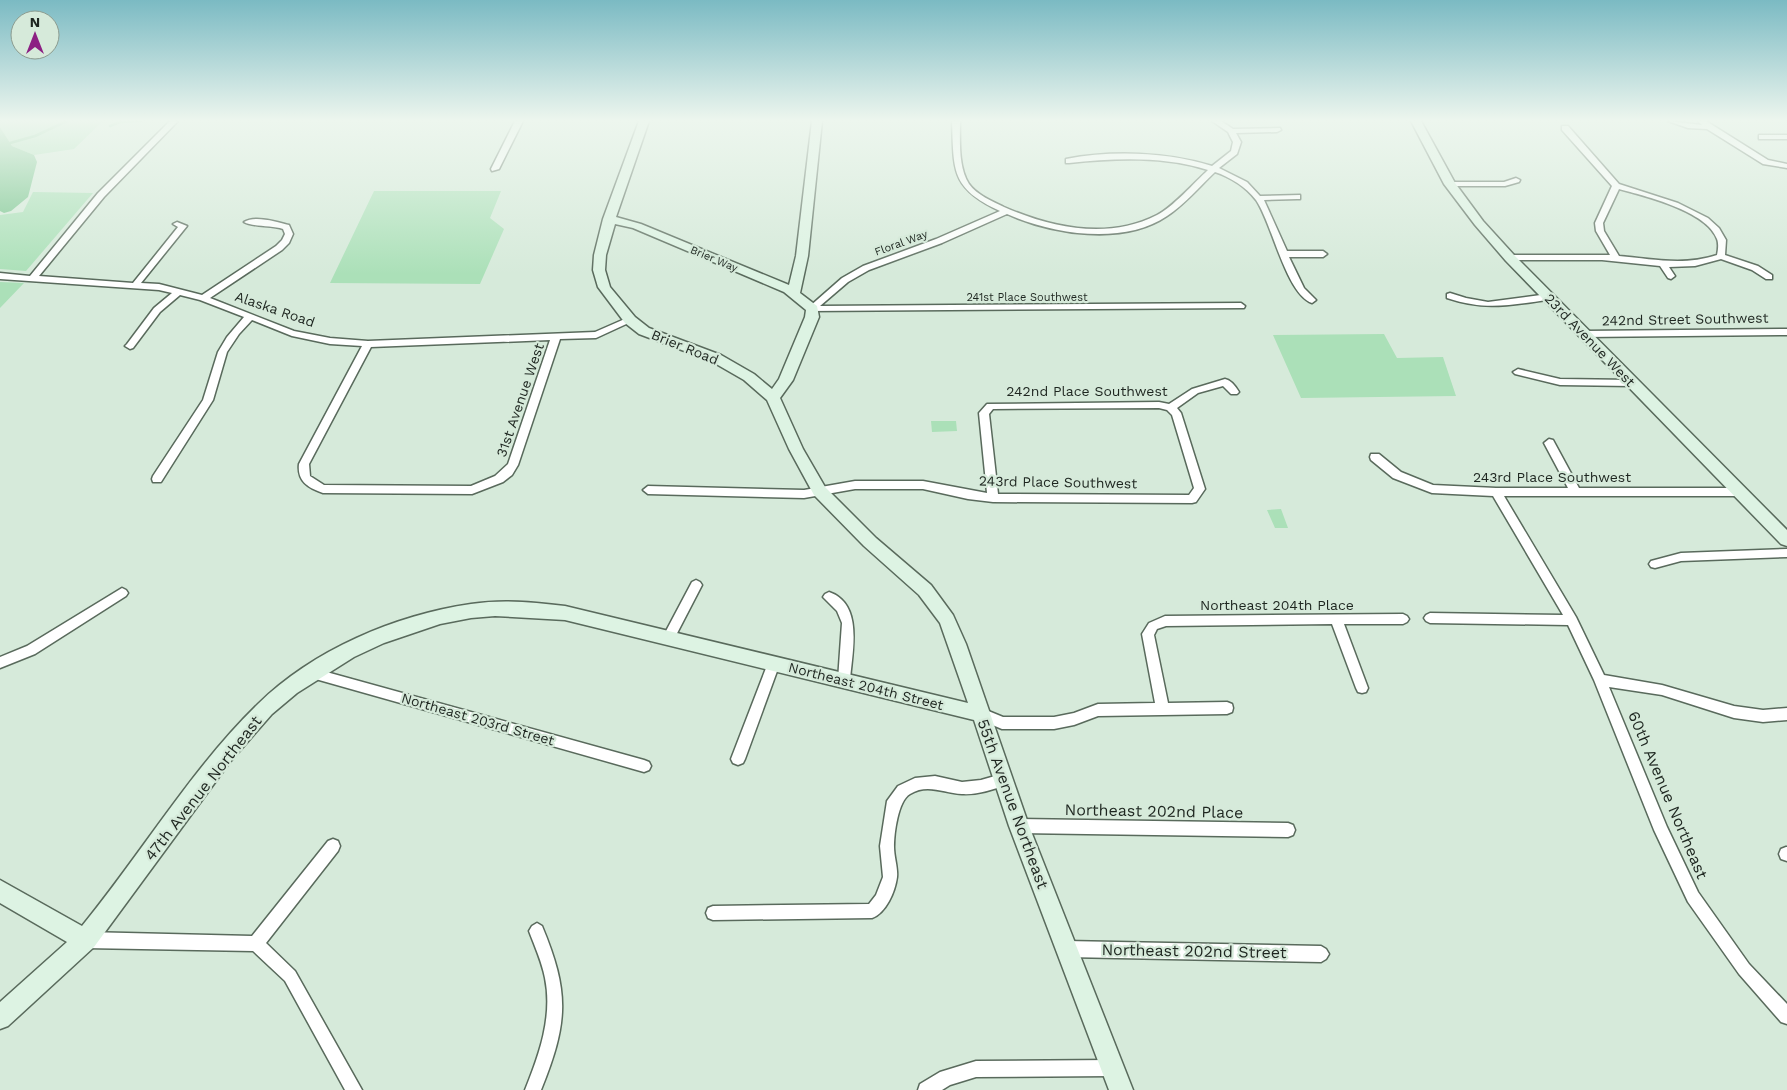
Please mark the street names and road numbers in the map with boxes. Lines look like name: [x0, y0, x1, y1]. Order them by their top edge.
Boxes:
street label: Floral Way: [873, 227, 930, 259]
street label: Brier Way: [688, 243, 740, 275]
street label: Alaska Road: [233, 288, 317, 330]
street label: 23rd Avenue West: [1542, 290, 1639, 390]
street label: 241st Place Southwest: [966, 291, 1088, 304]
street label: 242nd Street Southwest: [1601, 310, 1769, 328]
street label: Brier Road: [649, 326, 721, 368]
street label: 31st Avenue West: [493, 341, 547, 459]
street label: 242nd Place Southwest: [1006, 383, 1168, 399]
street label: 243rd Place Southwest: [1473, 469, 1631, 485]
street label: 243rd Place Southwest: [979, 473, 1137, 491]
street label: Northeast 204th Place: [1200, 597, 1354, 613]
street label: Northeast 204th Street: [787, 659, 945, 713]
street label: Northeast 203rd Street: [400, 689, 556, 749]
street label: 60th Avenue Northeast: [1624, 708, 1712, 882]
street label: 47th Avenue Northeast: [140, 712, 266, 864]
street label: 55th Avenue Northeast: [973, 716, 1053, 892]
street label: Northeast 202nd Place: [1065, 800, 1243, 822]
street label: Northeast 202nd Street: [1101, 940, 1287, 962]

